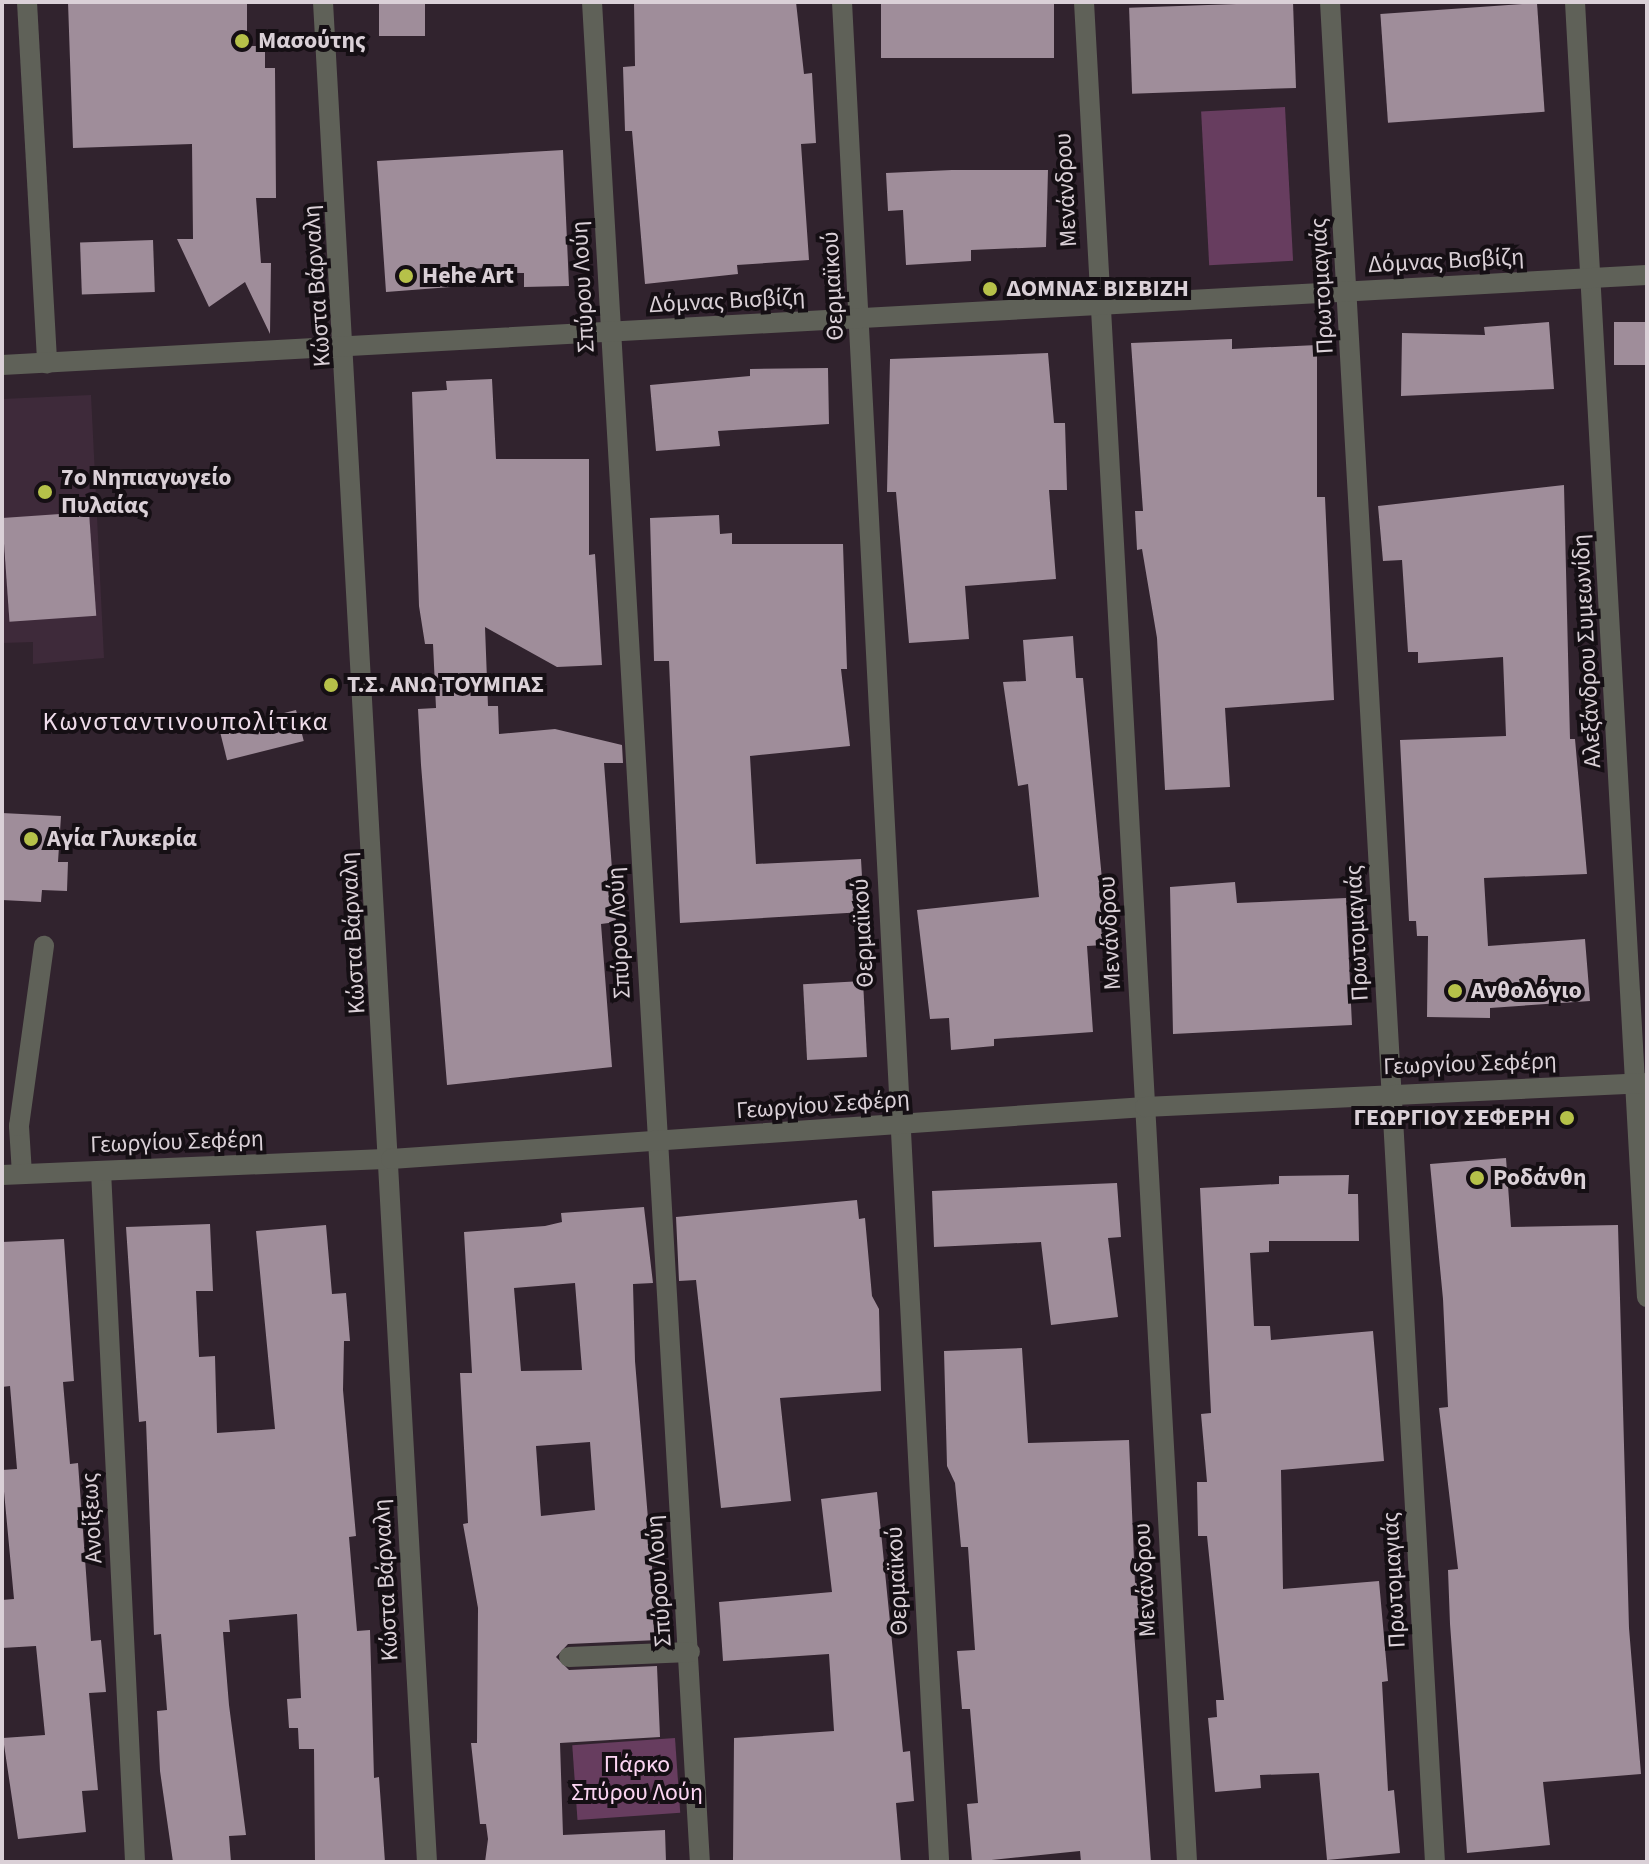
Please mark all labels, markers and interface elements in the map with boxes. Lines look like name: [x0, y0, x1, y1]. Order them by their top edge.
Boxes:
place label: Μασούτης: [258, 27, 366, 55]
marker: Μασούτης: [233, 32, 251, 50]
street label: Μενάνδρου: [1049, 132, 1083, 248]
street label: Κώστα Βάρναλη: [297, 204, 337, 368]
street label: Πρωτομαγιάς: [1304, 217, 1340, 355]
street label: Σπύρου Λούη: [565, 220, 601, 354]
street label: Θερμαϊκού: [816, 231, 850, 341]
street label: Δόμνας Βισβίζη: [1367, 243, 1525, 279]
place label: Hehe Art: [422, 262, 514, 290]
marker: Hehe Art: [397, 267, 415, 285]
place label: ΔΟΜΝΑΣ ΒΙΣΒΙΖΗ: [1006, 275, 1189, 303]
marker: ΔΟΜΝΑΣ ΒΙΣΒΙΖΗ: [981, 280, 999, 298]
street label: Δόμνας Βισβίζη: [648, 283, 806, 319]
place label: 7ο Νηπιαγωγείο Πυλαίας: [61, 464, 232, 520]
marker: 7ο Νηπιαγωγείο Πυλαίας: [36, 483, 54, 501]
street label: Αλεξάνδρου Συμεωνίδη: [1566, 533, 1608, 769]
place label: Τ.Σ. ΑΝΩ ΤΟΥΜΠΑΣ: [347, 671, 544, 699]
marker: Τ.Σ. ΑΝΩ ΤΟΥΜΠΑΣ: [322, 676, 340, 694]
district label: Κωνσταντινουπολίτικα: [43, 706, 329, 738]
place label: Αγία Γλυκερία: [47, 825, 197, 853]
marker: Αγία Γλυκερία: [22, 830, 40, 848]
street label: Κώστα Βάρναλη: [334, 851, 372, 1015]
street label: Πρωτομαγιάς: [1339, 864, 1375, 1002]
street label: Σπύρου Λούη: [601, 866, 637, 1000]
street label: Μενάνδρου: [1093, 875, 1127, 991]
street label: Θερμαϊκού: [846, 878, 880, 988]
place label: Ανθολόγιο: [1471, 977, 1582, 1005]
marker: Ανθολόγιο: [1446, 982, 1464, 1000]
street label: Γεωργίου Σεφέρη: [1383, 1047, 1557, 1081]
street label: Γεωργίου Σεφέρη: [735, 1085, 911, 1125]
place label: ΓΕΩΡΓΙΟΥ ΣΕΦΕΡΗ: [1354, 1104, 1551, 1132]
marker: ΓΕΩΡΓΙΟΥ ΣΕΦΕΡΗ: [1558, 1109, 1576, 1127]
street label: Γεωργίου Σεφέρη: [90, 1125, 264, 1159]
place label: Ροδάνθη: [1493, 1164, 1586, 1192]
marker: Ροδάνθη: [1468, 1169, 1486, 1187]
street label: Ανοίξεως: [75, 1472, 109, 1564]
street label: Κώστα Βάρναλη: [367, 1498, 405, 1662]
street label: Πρωτομαγιάς: [1376, 1511, 1412, 1649]
street label: Σπύρου Λούη: [640, 1514, 678, 1648]
street label: Μενάνδρου: [1128, 1522, 1162, 1638]
street label: Θερμαϊκού: [880, 1526, 914, 1636]
park label: Πάρκο Σπύρου Λούη: [571, 1751, 703, 1807]

